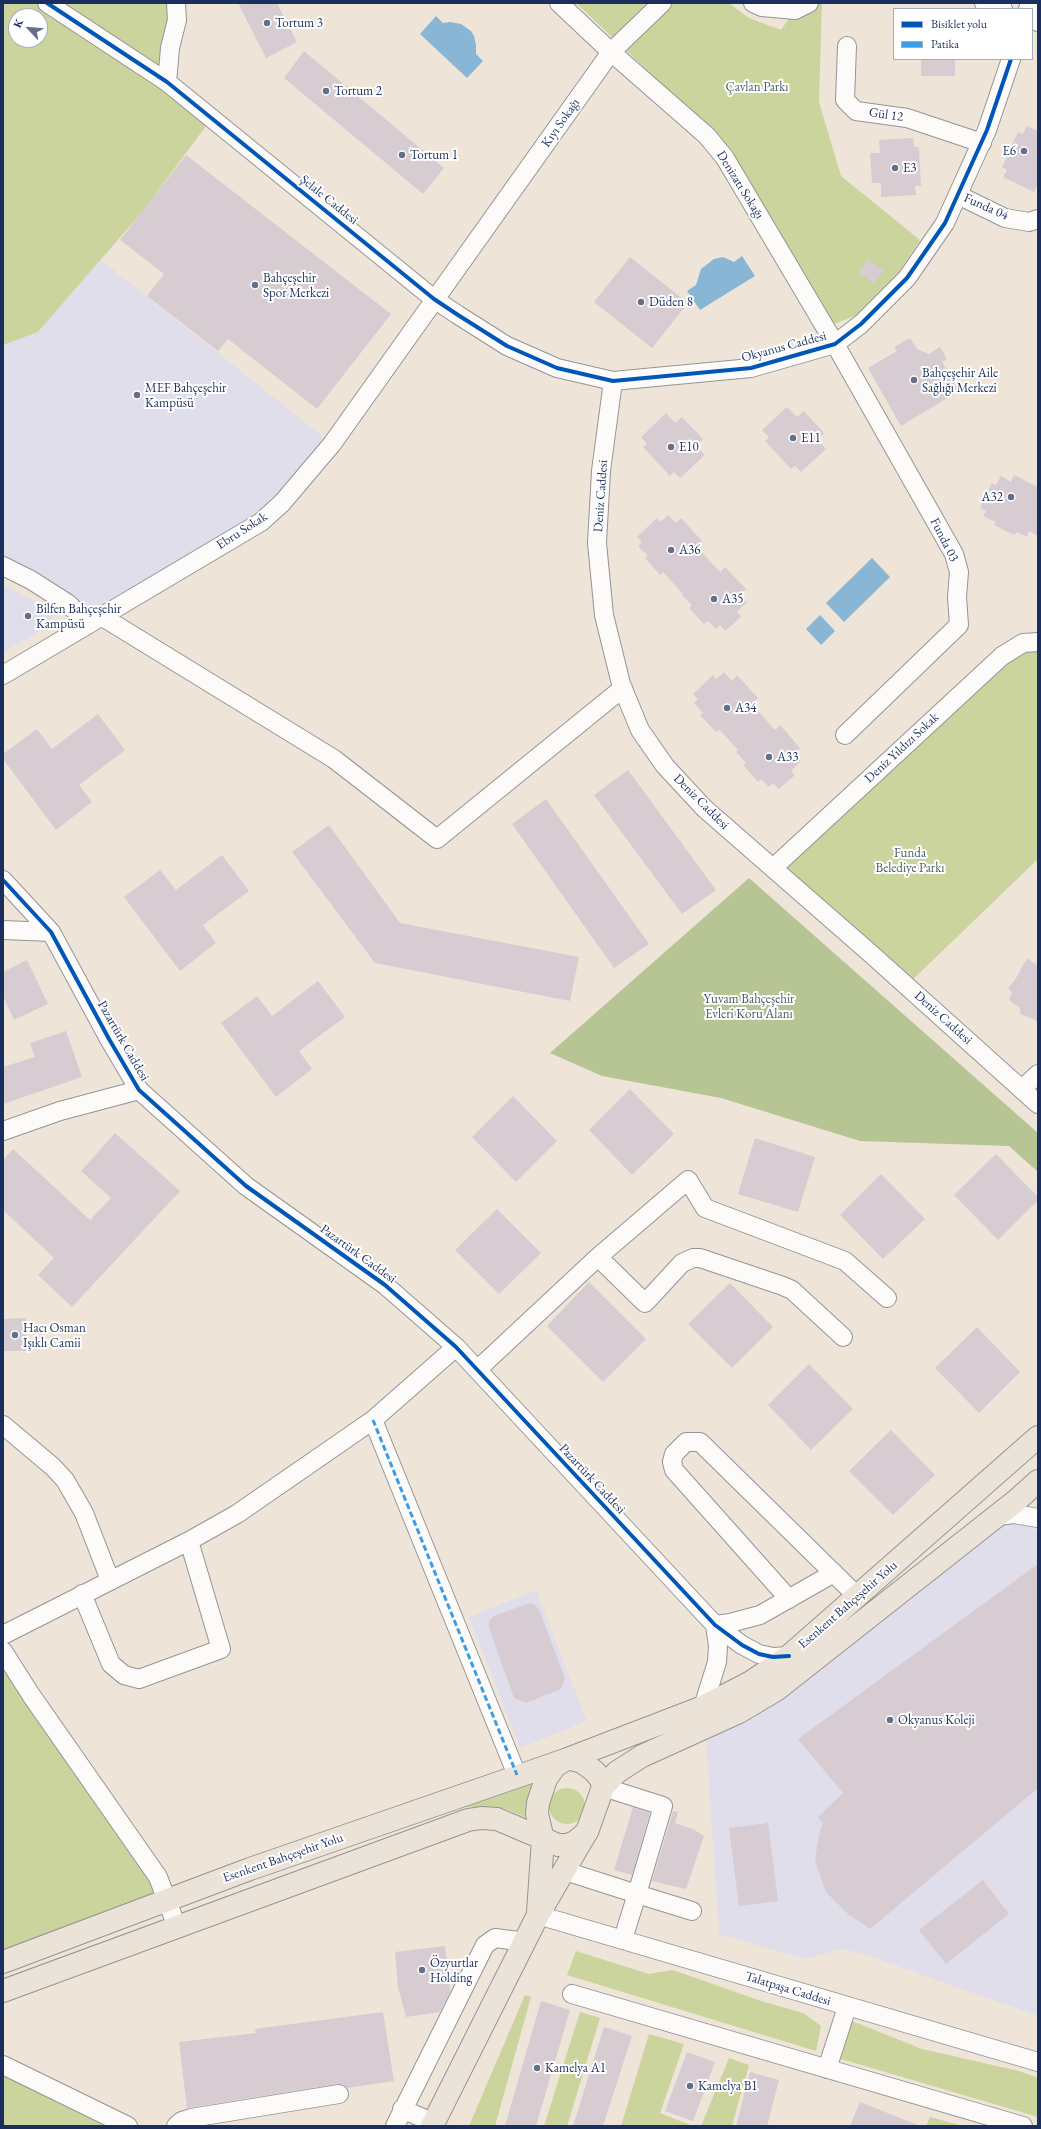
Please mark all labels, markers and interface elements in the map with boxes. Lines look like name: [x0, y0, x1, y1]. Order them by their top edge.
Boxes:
north arrow: [8, 8, 48, 48]
legend: [893, 8, 1033, 60]
place label: Tortum 3: [275, 15, 323, 31]
text: K: [10, 16, 26, 30]
text: Bisiklet yolu: [931, 16, 987, 32]
marker: Tortum 3: [262, 18, 272, 28]
text: Patika: [931, 36, 959, 52]
park label: Çavlan Parkı: [726, 79, 788, 95]
place label: Tortum 2: [334, 83, 382, 99]
marker: Tortum 2: [321, 86, 331, 96]
street label: Kıyı Sokağı: [539, 96, 583, 150]
street label: Gül 12: [868, 105, 904, 125]
place label: E6: [1002, 143, 1016, 159]
marker: E6: [1019, 146, 1029, 156]
place label: Tortum 1: [410, 147, 458, 163]
street label: Denizatı Sokağı: [713, 148, 767, 222]
marker: Tortum 1: [397, 150, 407, 160]
place label: E3: [903, 160, 917, 176]
marker: E3: [890, 163, 900, 173]
street label: Şelale Caddesi: [297, 172, 361, 228]
street label: Funda 04: [961, 190, 1011, 224]
place label: Bahçeşehir Spor Merkezi: [263, 270, 329, 301]
marker: Bahçeşehir Spor Merkezi: [250, 280, 260, 290]
place label: Düden 8: [649, 294, 693, 310]
marker: Düden 8: [636, 297, 646, 307]
street label: Okyanus Caddesi: [740, 328, 828, 366]
place label: Bahçeşehir Aile Sağlığı Merkezi: [922, 365, 998, 396]
marker: Bahçeşehir Aile Sağlığı Merkezi: [909, 375, 919, 385]
place label: MEF Bahçeşehir Kampüsü: [145, 380, 226, 411]
marker: MEF Bahçeşehir Kampüsü: [132, 390, 142, 400]
place label: E11: [801, 430, 821, 446]
marker: E11: [788, 433, 798, 443]
place label: E10: [679, 439, 699, 455]
marker: E10: [666, 442, 676, 452]
street label: Deniz Caddesi: [591, 459, 611, 533]
place label: A32: [982, 489, 1003, 505]
marker: A32: [1006, 492, 1016, 502]
street label: Ebru Sokak: [214, 509, 270, 553]
street label: Funda 03: [926, 515, 962, 565]
place label: A36: [679, 542, 700, 558]
marker: A36: [666, 545, 676, 555]
place label: A35: [722, 591, 743, 607]
marker: A35: [709, 594, 719, 604]
place label: Bilfen Bahçeşehir Kampüsü: [36, 601, 121, 632]
marker: Bilfen Bahçeşehir Kampüsü: [23, 611, 33, 621]
place label: A34: [735, 700, 756, 716]
marker: A34: [722, 703, 732, 713]
street label: Deniz Yıldızı Sokak: [862, 710, 942, 786]
place label: A33: [777, 749, 798, 765]
marker: A33: [764, 752, 774, 762]
street label: Deniz Caddesi: [670, 771, 732, 833]
park label: Funda Belediye Parkı: [876, 845, 944, 876]
street label: Deniz Caddesi: [911, 988, 975, 1048]
park label: Yuvam Bahçeşehir Evleri Koru Alanı: [704, 991, 794, 1022]
street label: Pazartürk Caddesi: [94, 998, 152, 1084]
street label: Pazartürk Caddesi: [317, 1221, 399, 1287]
place label: Hacı Osman Işıklı Camii: [23, 1320, 86, 1351]
marker: Hacı Osman Işıklı Camii: [10, 1330, 20, 1340]
street label: Pazartürk Caddesi: [556, 1441, 628, 1517]
street label: Esenkent Bahçeşehir Yolu: [795, 1558, 901, 1652]
place label: Okyanus Koleji: [898, 1712, 975, 1728]
marker: Okyanus Koleji: [885, 1715, 895, 1725]
street label: Esenkent Bahçeşehir Yolu: [221, 1830, 345, 1886]
place label: Özyurtlar Holding: [430, 1955, 478, 1986]
marker: Özyurtlar Holding: [417, 1965, 427, 1975]
street label: Talatpaşa Caddesi: [743, 1969, 833, 2009]
place label: Kamelya A1: [545, 2060, 606, 2076]
marker: Kamelya A1: [532, 2063, 542, 2073]
place label: Kamelya B1: [698, 2078, 758, 2094]
marker: Kamelya B1: [685, 2081, 695, 2091]

